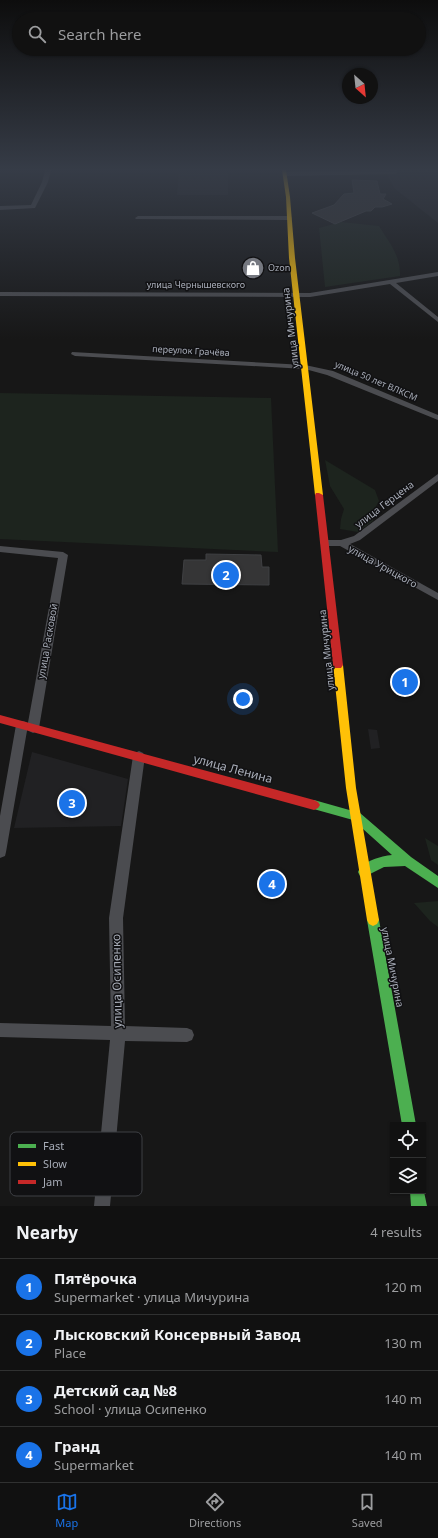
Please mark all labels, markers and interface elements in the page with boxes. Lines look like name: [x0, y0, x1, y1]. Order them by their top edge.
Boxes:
search box: [12, 12, 426, 56]
icon: search: [26, 23, 48, 45]
text: Search here: [58, 24, 141, 44]
north arrow: [342, 68, 378, 104]
shop icon: Ozon: [240, 255, 266, 281]
place label: Ozon: [268, 261, 290, 274]
street label: улица Чернышевского: [147, 278, 245, 291]
street label: улица Мичурина: [278, 287, 302, 369]
street label: переулок Грачёва: [152, 342, 230, 359]
street label: улица 50 лет ВЛКСМ: [333, 357, 420, 404]
street label: улица Герцена: [352, 477, 416, 531]
street label: улица Урицкого: [346, 541, 420, 591]
pin: 2: [213, 560, 239, 590]
street label: улица Расковой: [33, 602, 61, 680]
street label: улица Мичурина: [315, 609, 337, 691]
pin: 1: [392, 667, 418, 697]
your location: [233, 689, 253, 709]
street label: улица Ленина: [192, 750, 274, 787]
pin: 3: [59, 788, 85, 818]
pin: 4: [259, 869, 285, 899]
street label: улица Мичурина: [378, 926, 408, 1008]
street label: улица Осипенко: [107, 934, 126, 1028]
map controls: [390, 1122, 426, 1194]
button: locate: [390, 1122, 426, 1158]
legend: [10, 1132, 142, 1196]
text: Fast: [43, 1138, 64, 1153]
text: Slow: [43, 1156, 67, 1171]
button: layers: [390, 1158, 426, 1194]
text: Jam: [42, 1174, 62, 1189]
text: Nearby: [16, 1221, 78, 1244]
text: 4 results: [370, 1223, 422, 1241]
text: Пятёрочка: [54, 1268, 137, 1288]
text: 1: [25, 1278, 33, 1296]
text: 120 m: [384, 1278, 422, 1296]
text: Supermarket · улица Мичурина: [54, 1288, 249, 1306]
text: Лысковский Консервный Завод: [54, 1324, 300, 1344]
text: 2: [25, 1334, 33, 1352]
text: 130 m: [384, 1334, 422, 1352]
text: Place: [54, 1344, 86, 1362]
text: Детский сад №8: [54, 1380, 177, 1400]
text: 3: [25, 1390, 33, 1408]
text: 140 m: [384, 1390, 422, 1408]
text: School · улица Осипенко: [54, 1400, 207, 1418]
text: Гранд: [54, 1436, 100, 1456]
text: 4: [25, 1446, 33, 1464]
text: 140 m: [384, 1446, 422, 1464]
text: Supermarket: [54, 1456, 134, 1474]
tab: Map: [55, 1491, 78, 1530]
tab: Directions: [189, 1491, 241, 1530]
tab: Saved: [352, 1491, 383, 1530]

